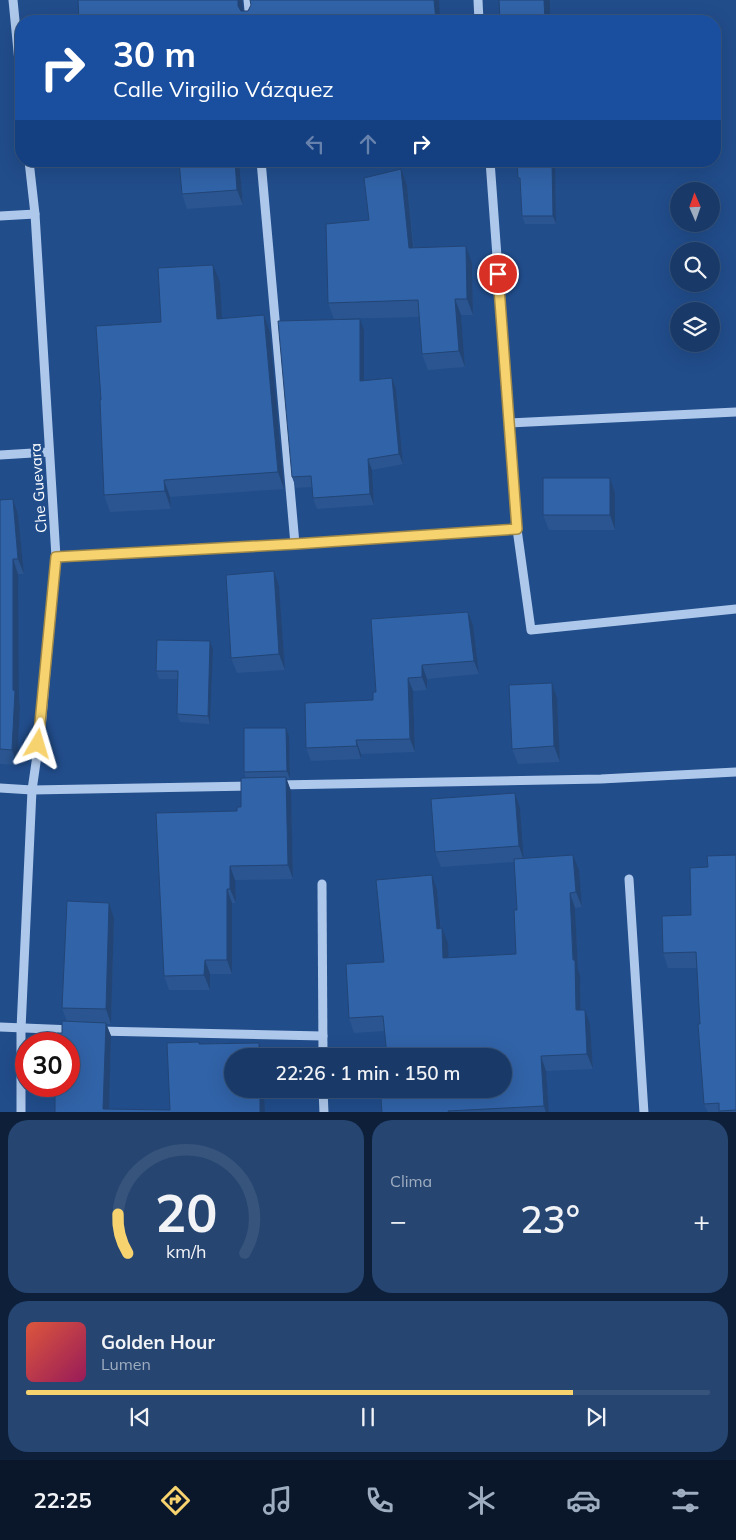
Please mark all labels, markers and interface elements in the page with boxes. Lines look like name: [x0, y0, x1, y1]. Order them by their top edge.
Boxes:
text: 30 m: [113, 32, 196, 76]
icon: right: [30, 35, 95, 100]
text: Calle Virgilio Vázquez: [113, 75, 334, 103]
icon: left: [301, 130, 329, 158]
icon: ahead: [354, 130, 382, 158]
icon: right: [407, 130, 435, 158]
north arrow: [670, 182, 720, 232]
map controls: [670, 182, 720, 352]
button: search: [670, 242, 720, 292]
pin: [477, 253, 519, 295]
icon: arrive: [484, 260, 512, 288]
button: layers: [670, 302, 720, 352]
street label: Che Guevara: [25, 442, 51, 534]
position arrow: [11, 717, 63, 769]
speed limit sign: 30: [15, 1032, 80, 1097]
text: 22:26 · 1 min · 150 m: [275, 1061, 461, 1085]
text: Clima: [390, 1171, 432, 1191]
text: 20: [155, 1180, 217, 1245]
text: 23°: [520, 1195, 580, 1243]
text: −: [390, 1203, 407, 1238]
text: +: [693, 1203, 710, 1238]
text: km/h: [166, 1240, 206, 1262]
text: Golden Hour: [101, 1330, 215, 1354]
text: Lumen: [101, 1354, 151, 1374]
icon: previous: [126, 1403, 154, 1431]
icon: pause: [354, 1403, 382, 1431]
icon: next: [582, 1403, 610, 1431]
icon: directions: [158, 1483, 193, 1518]
icon: music: [260, 1483, 295, 1518]
icon: phone: [362, 1483, 397, 1518]
icon: climate: [464, 1483, 499, 1518]
icon: car: [566, 1483, 601, 1518]
icon: filters: [668, 1483, 703, 1518]
text: 22:25: [33, 1486, 92, 1514]

